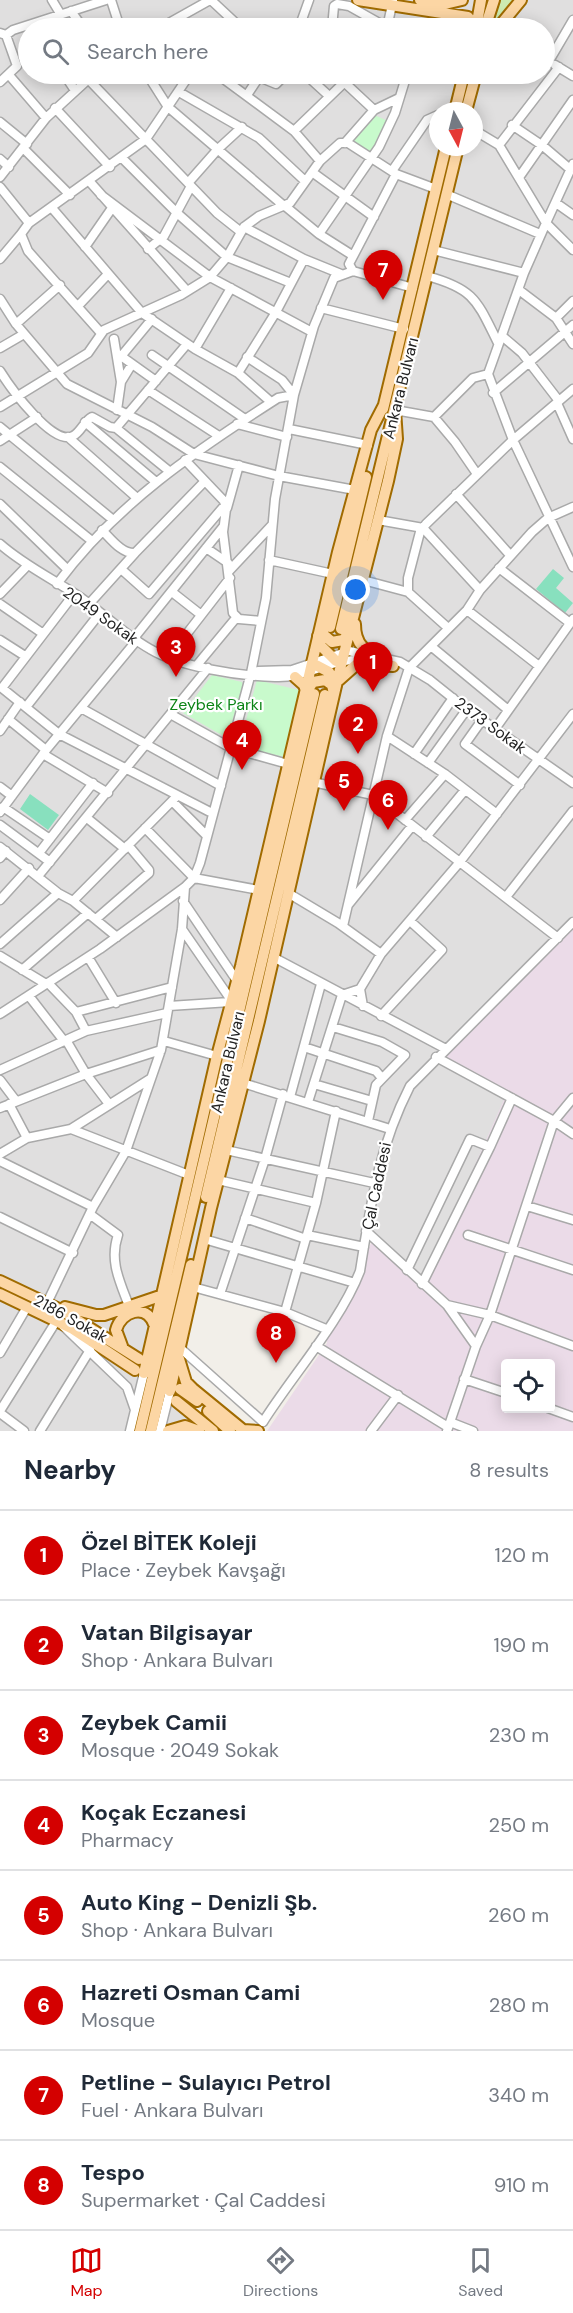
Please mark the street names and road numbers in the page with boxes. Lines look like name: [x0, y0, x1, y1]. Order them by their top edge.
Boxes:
street label: Ankara Bulvarı: [378, 335, 423, 441]
street label: 2049 Sokak: [59, 582, 143, 649]
street label: 2373 Sokak: [451, 692, 531, 759]
street label: Ankara Bulvarı: [206, 1009, 249, 1115]
street label: Çal Caddesi: [357, 1140, 396, 1232]
street label: 2186 Sokak: [30, 1289, 112, 1347]

